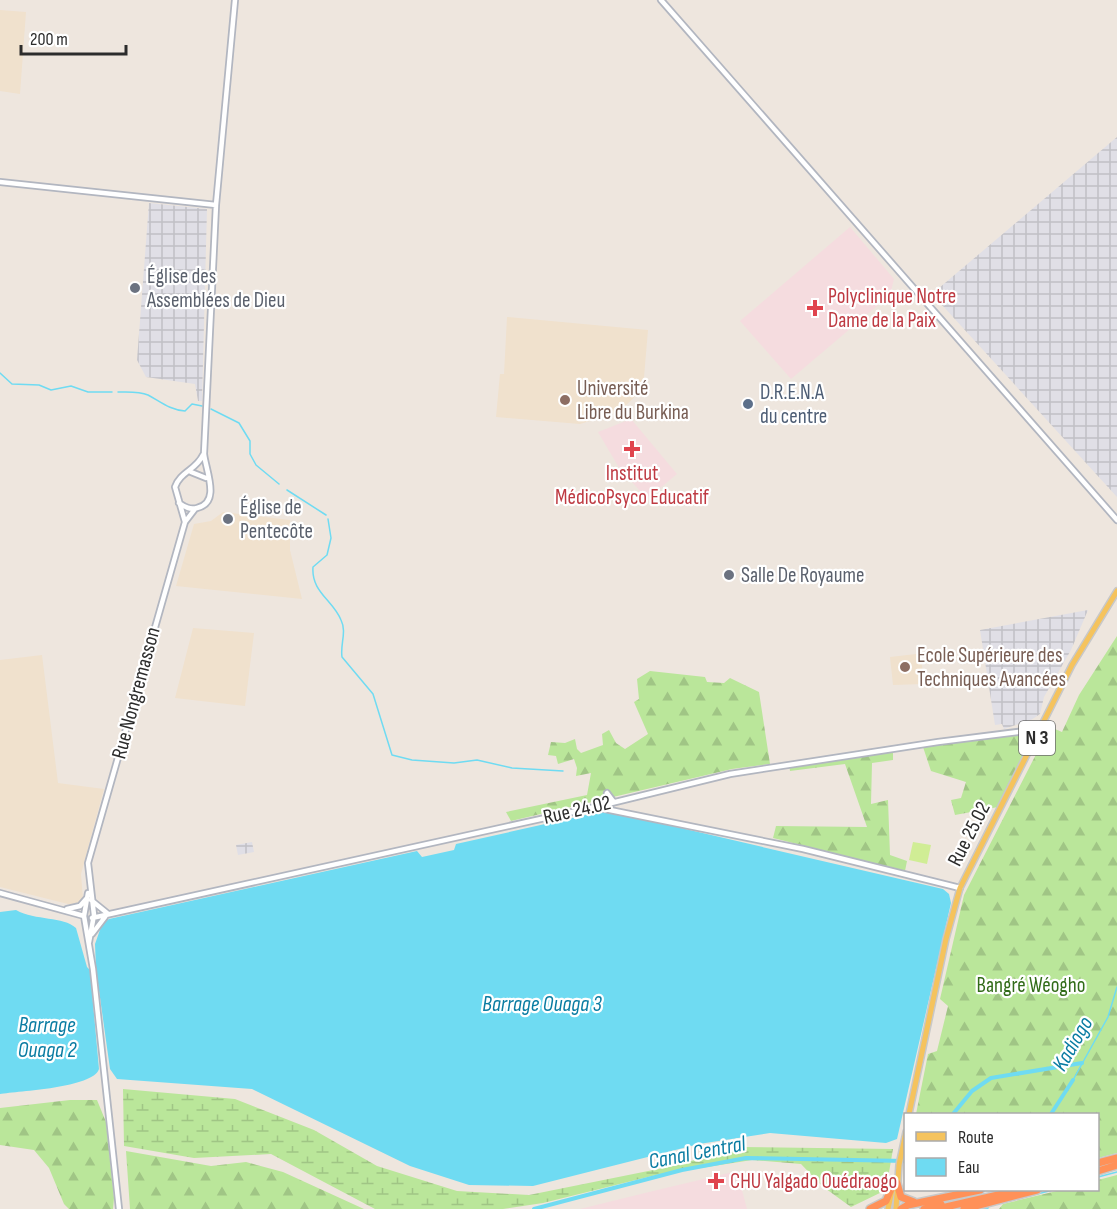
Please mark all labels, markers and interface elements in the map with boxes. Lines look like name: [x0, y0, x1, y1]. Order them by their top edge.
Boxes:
scale bar: [21, 18, 126, 56]
text: 200 m: [30, 29, 68, 50]
place label: Église des Assemblées de Dieu: [146, 264, 285, 313]
marker: Église des Assemblées de Dieu: [128, 281, 142, 295]
place label: Polyclinique Notre Dame de la Paix: [828, 284, 956, 333]
marker: Polyclinique Notre Dame de la Paix: [806, 299, 824, 317]
place label: Université Libre du Burkina: [577, 376, 689, 425]
place label: D.R.E.N.A du centre: [760, 380, 827, 429]
marker: Université Libre du Burkina: [558, 393, 572, 407]
marker: D.R.E.N.A du centre: [741, 397, 755, 411]
marker: Institut MédicoPsyco Educatif: [623, 440, 641, 458]
place label: Institut MédicoPsyco Educatif: [555, 461, 710, 510]
place label: Église de Pentecôte: [240, 495, 313, 544]
marker: Église de Pentecôte: [221, 512, 235, 526]
place label: Salle De Royaume: [741, 563, 864, 588]
marker: Salle De Royaume: [722, 568, 736, 582]
street label: Rue Nongremasson: [106, 624, 166, 762]
place label: Ecole Supérieure des Techniques Avancées: [917, 643, 1066, 692]
marker: Ecole Supérieure des Techniques Avancées: [898, 660, 912, 674]
road number: N 3: [1019, 721, 1055, 755]
street label: Rue 24.02: [541, 790, 613, 830]
street label: Rue 25.02: [942, 798, 996, 870]
park label: Bangré Wéogho: [977, 973, 1085, 998]
water label: Barrage Ouaga 3: [482, 991, 602, 1018]
water label: Barrage Ouaga 2: [18, 1012, 77, 1064]
water label: Kadiogo: [1047, 1012, 1099, 1076]
legend: [904, 1113, 1099, 1191]
text: Route: [958, 1127, 994, 1148]
water label: Canal Central: [646, 1130, 749, 1176]
text: Eau: [958, 1157, 980, 1178]
place label: CHU Yalgado Ouédraogo: [730, 1169, 897, 1194]
marker: CHU Yalgado Ouédraogo: [707, 1172, 725, 1190]

